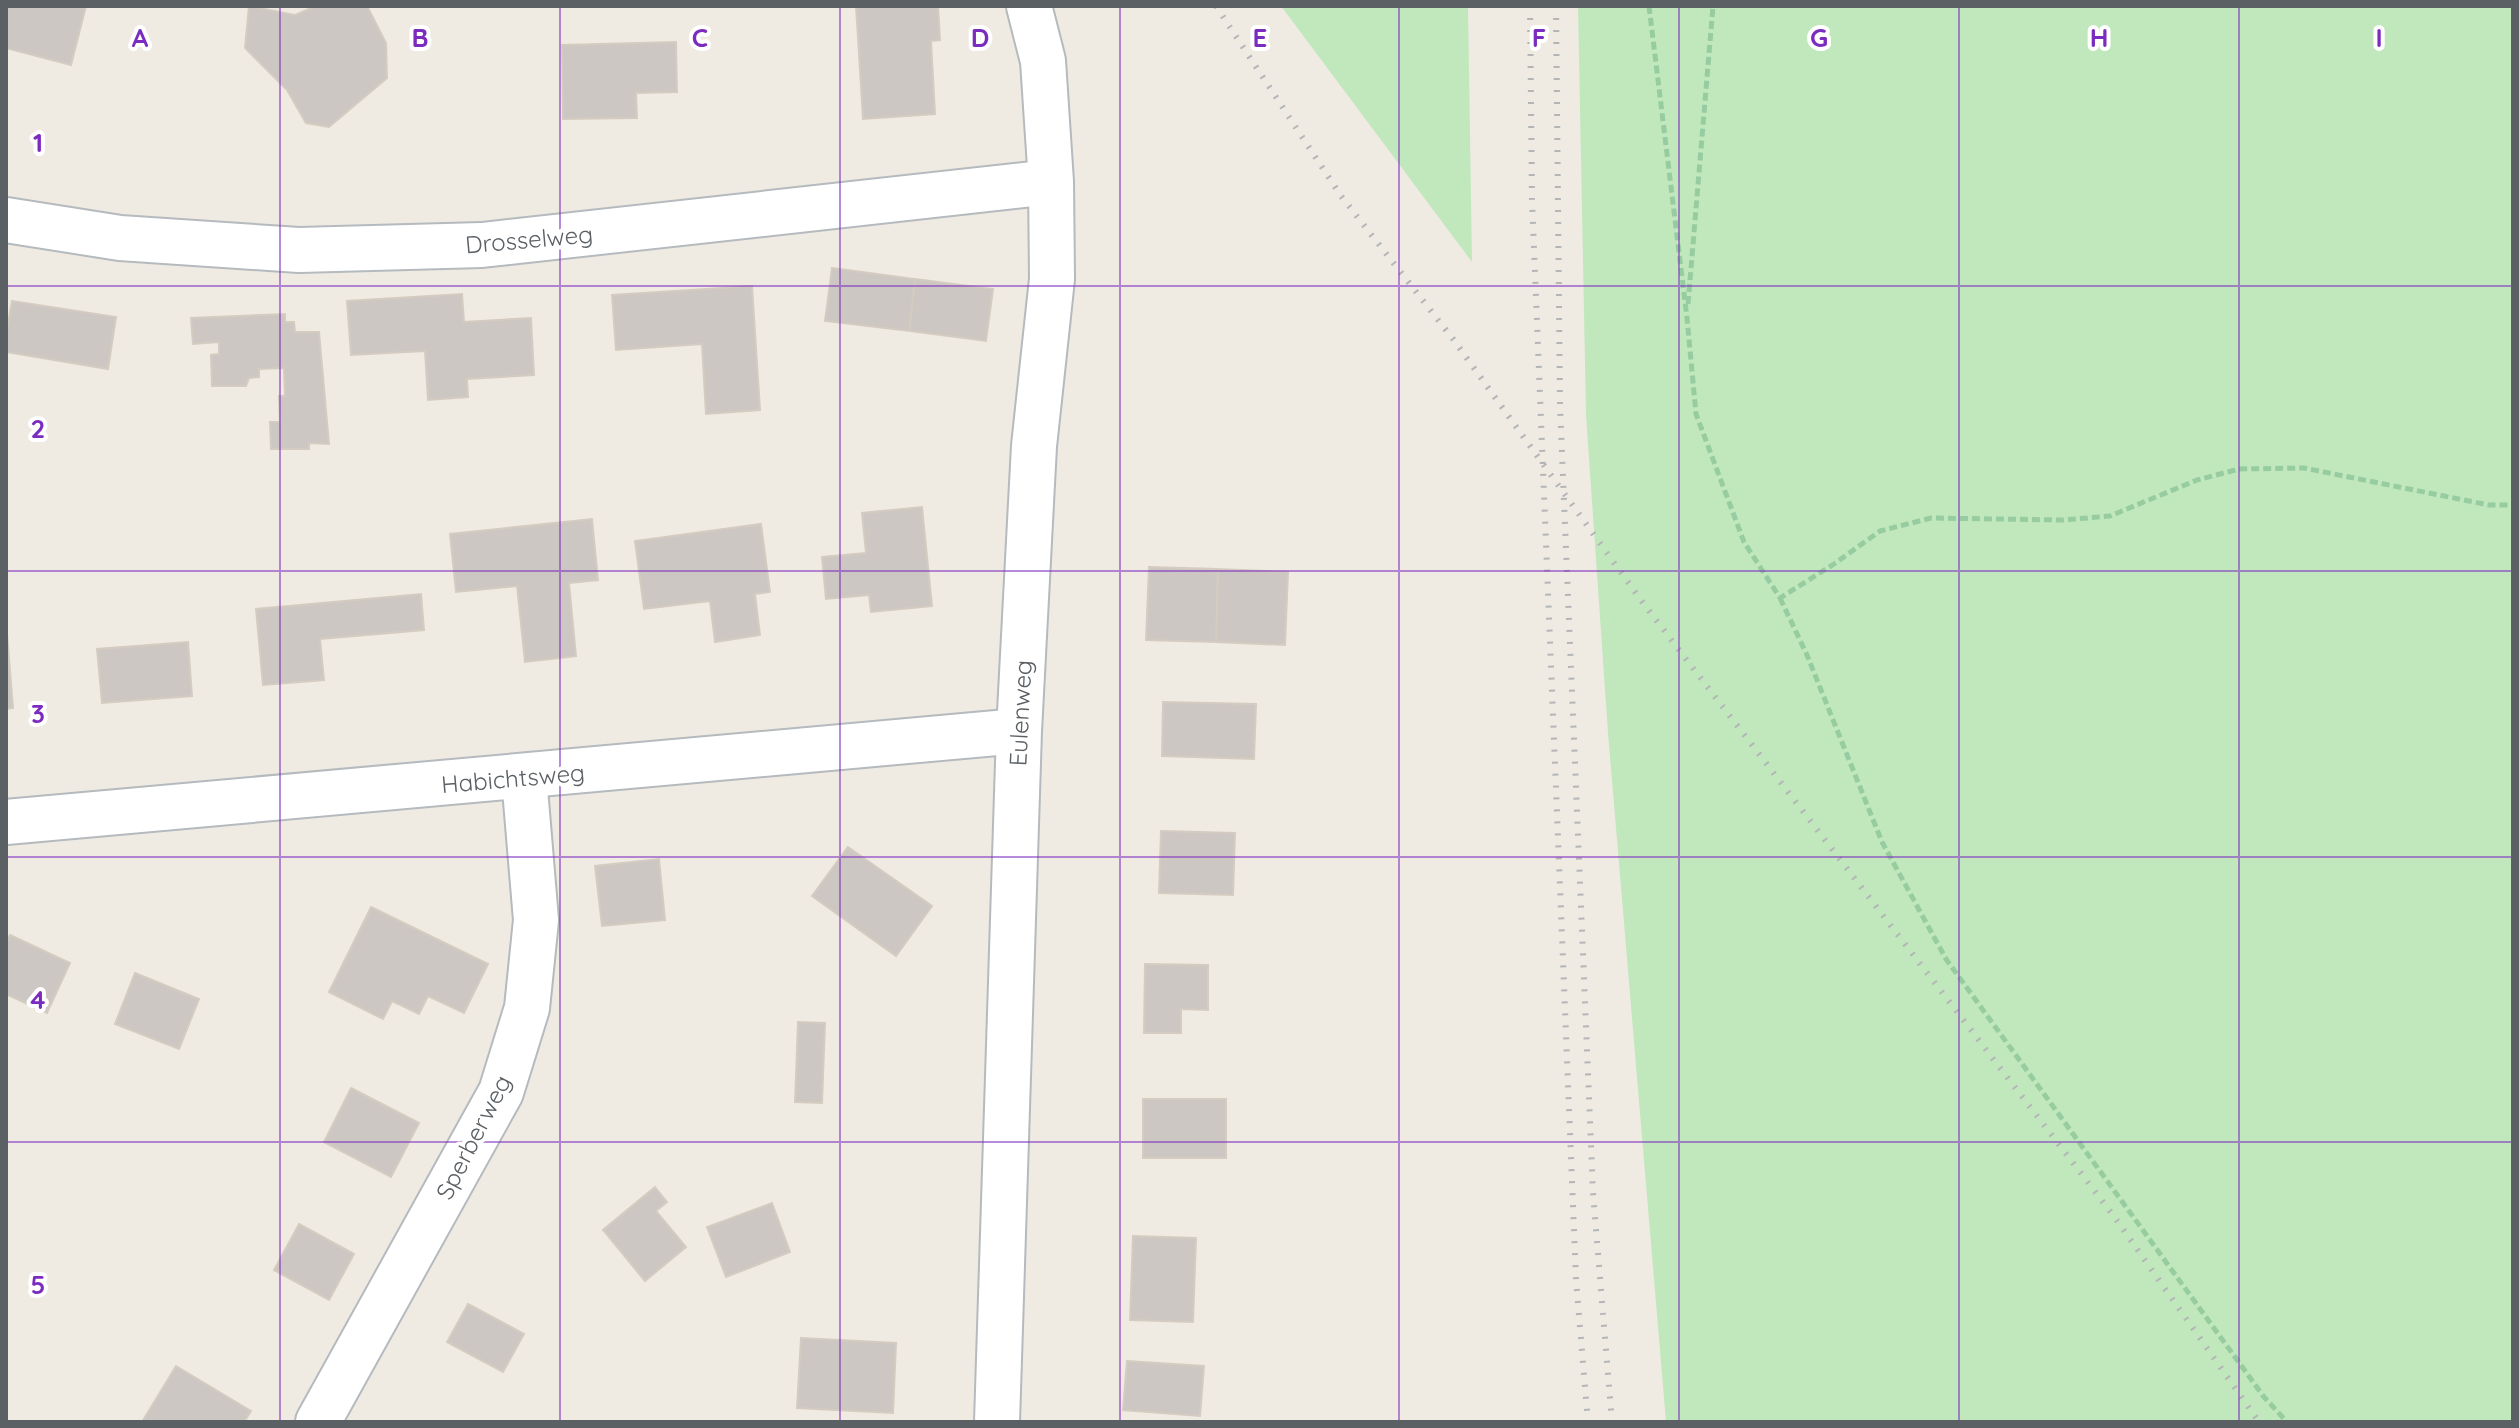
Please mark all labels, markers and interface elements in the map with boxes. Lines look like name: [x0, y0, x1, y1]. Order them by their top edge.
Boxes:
text: A: [132, 21, 149, 54]
text: B: [411, 21, 429, 54]
text: C: [692, 21, 708, 54]
text: D: [971, 21, 989, 54]
text: E: [1253, 21, 1267, 54]
text: F: [1532, 21, 1546, 54]
text: G: [1810, 21, 1828, 54]
text: H: [2090, 21, 2108, 54]
text: I: [2375, 21, 2383, 54]
text: 1: [33, 126, 43, 159]
street label: Drosselweg: [464, 218, 594, 260]
text: 2: [31, 412, 45, 445]
street label: Eulenweg: [1002, 659, 1038, 767]
text: 3: [31, 697, 45, 730]
street label: Habichtsweg: [440, 757, 586, 799]
text: 4: [30, 983, 46, 1016]
street label: Sperberweg: [429, 1070, 517, 1204]
text: 5: [31, 1268, 45, 1301]

